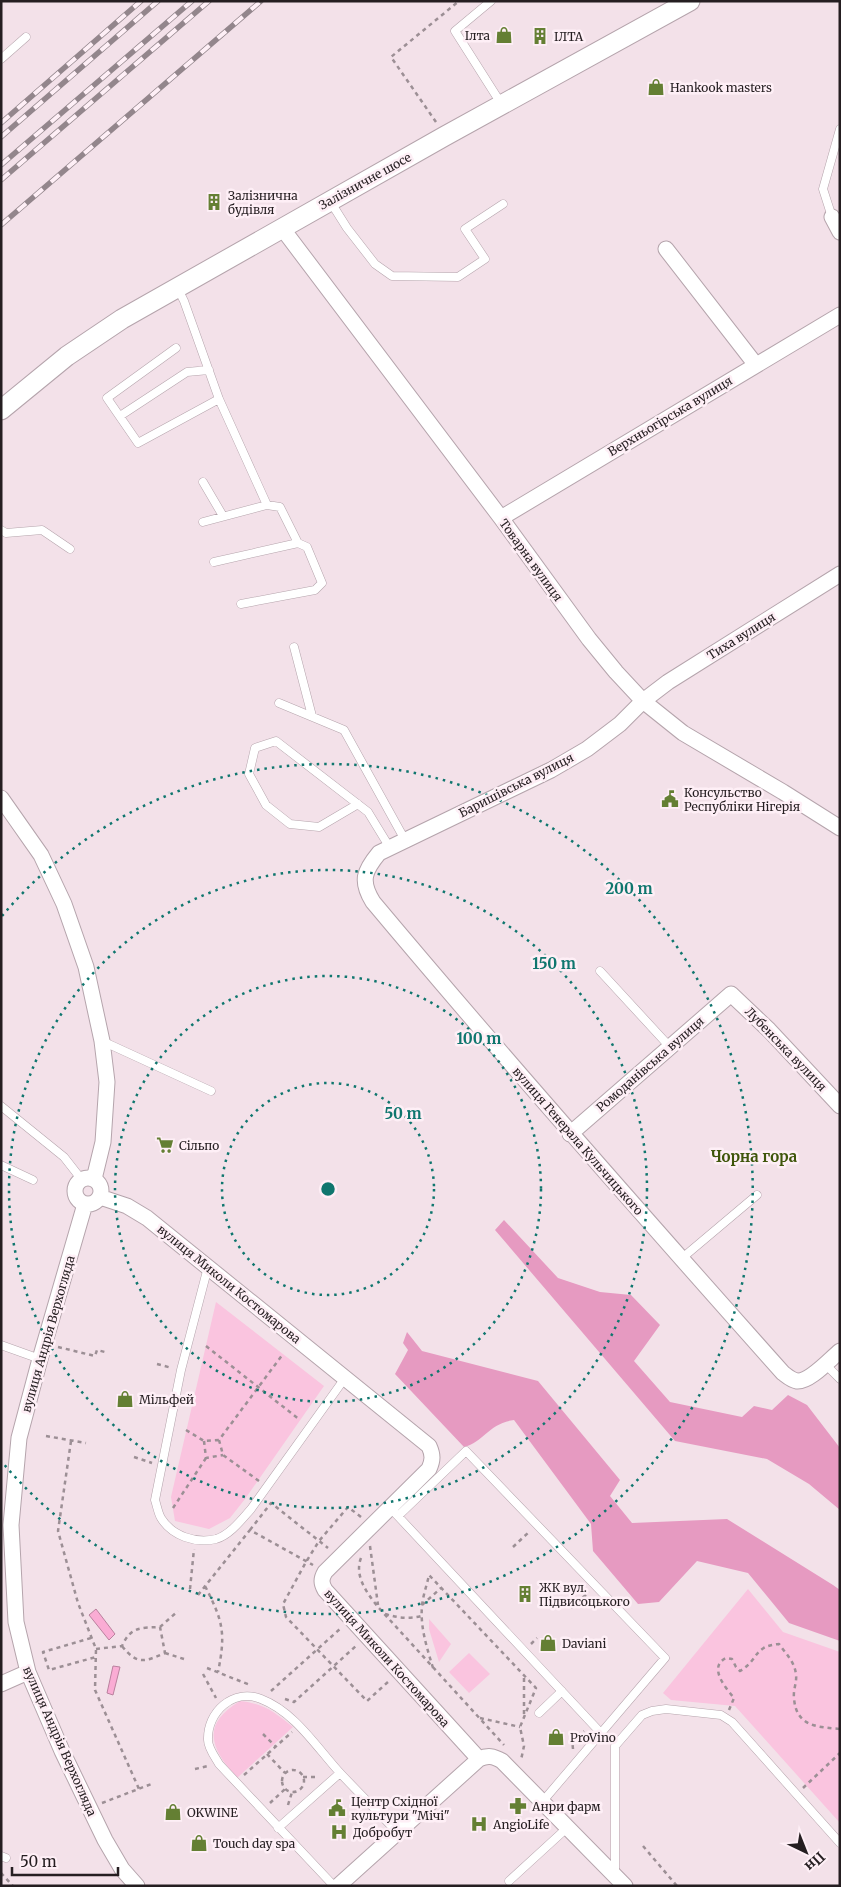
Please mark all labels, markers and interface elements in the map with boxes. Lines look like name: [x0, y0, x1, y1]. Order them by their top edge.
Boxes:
shop icon: Ілта: [494, 25, 514, 45]
building icon: ІЛТА: [530, 26, 550, 46]
place label: Ілта: [465, 28, 491, 43]
place label: ІЛТА: [554, 29, 584, 44]
shop icon: Hankook masters: [646, 77, 666, 97]
place label: Hankook masters: [670, 80, 772, 95]
street label: Залізничне шосе: [316, 149, 414, 213]
place label: Залізнична будівля: [228, 188, 298, 217]
building icon: Залізнична будівля: [204, 192, 224, 212]
street label: Верхньогірська вулиця: [605, 373, 735, 459]
street label: Товарна вулиця: [496, 516, 566, 604]
street label: Тиха вулиця: [704, 609, 778, 663]
street label: Баришівська вулиця: [456, 750, 576, 820]
place label: Консульство Республіки Нігерія: [684, 785, 800, 814]
public building icon: Консульство Республіки Нігерія: [660, 789, 680, 809]
text: 200 m: [605, 879, 653, 898]
text: 150 m: [532, 954, 576, 973]
street label: Лубенська вулиця: [742, 1004, 830, 1094]
street label: Ромоданівська вулиця: [593, 1013, 707, 1115]
text: 100 m: [457, 1029, 501, 1048]
street label: вулиця Генерала Кульчицького: [510, 1064, 646, 1218]
text: 50 m: [384, 1104, 422, 1123]
supermarket icon: Сільпо: [155, 1135, 175, 1155]
place label: Сільпо: [179, 1138, 219, 1153]
district label: Чорна гора: [711, 1147, 798, 1166]
centre of rings: [319, 1180, 337, 1198]
street label: вулиця Миколи Костомарова: [154, 1222, 304, 1347]
street label: вулиця Андрія Верхогляда: [18, 1253, 78, 1414]
shop icon: Мільфей: [115, 1389, 135, 1409]
place label: Мільфей: [139, 1392, 194, 1407]
place label: ЖК вул. Підвисоцького: [539, 1580, 630, 1609]
building icon: ЖК вул. Підвисоцького: [515, 1584, 535, 1604]
street label: вулиця Миколи Костомарова: [321, 1586, 453, 1730]
shop icon: Daviani: [538, 1633, 558, 1653]
place label: Daviani: [562, 1636, 606, 1651]
street label: вулиця Андрія Верхогляда: [20, 1664, 100, 1819]
shop icon: ProVino: [546, 1727, 566, 1747]
place label: ProVino: [570, 1730, 616, 1745]
place label: Центр Східної культури "Мічі": [351, 1794, 450, 1823]
pharmacy icon: Анри фарм: [508, 1796, 528, 1816]
public building icon: Центр Східної культури "Мічі": [327, 1798, 347, 1818]
place label: Анри фарм: [531, 1799, 601, 1814]
shop icon: OKWINE: [163, 1802, 183, 1822]
place label: OKWINE: [187, 1805, 238, 1820]
hospital icon: AngioLife: [469, 1814, 489, 1834]
place label: AngioLife: [492, 1817, 549, 1832]
hospital icon: Добробут: [329, 1822, 349, 1842]
place label: Добробут: [353, 1825, 412, 1840]
north arrow: [781, 1827, 831, 1877]
shop icon: Touch day spa: [189, 1833, 209, 1853]
place label: Touch day spa: [213, 1836, 296, 1851]
scale bar: [12, 1844, 119, 1876]
text: Пн: [801, 1848, 829, 1875]
text: 50 m: [20, 1852, 57, 1871]

